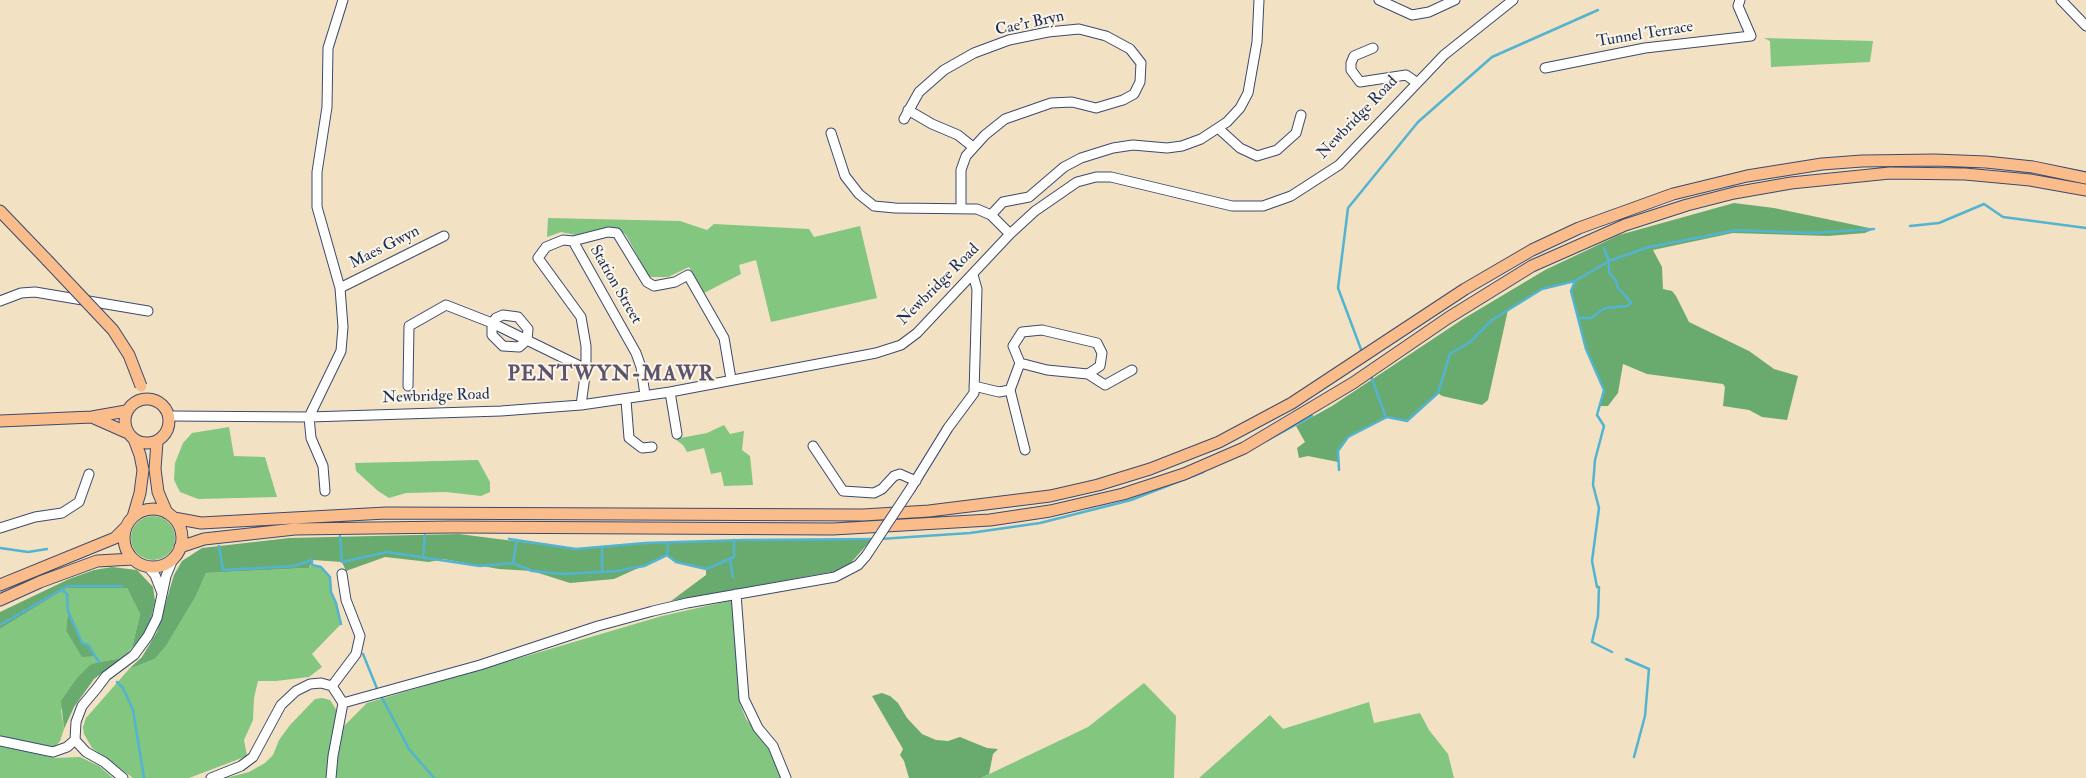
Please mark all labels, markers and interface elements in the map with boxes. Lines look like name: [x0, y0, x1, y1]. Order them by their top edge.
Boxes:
street label: Cae'r Bryn: [994, 7, 1066, 41]
street label: Tunnel Terrace: [1595, 18, 1695, 52]
street label: Newbridge Road: [1314, 73, 1402, 163]
street label: Maes Gwyn: [347, 222, 423, 274]
street label: Newbridge Road: [894, 240, 984, 330]
street label: Station Street: [585, 242, 645, 328]
district label: PENTWYN-MAWR: [506, 362, 716, 388]
street label: Newbridge Road: [382, 386, 490, 408]

